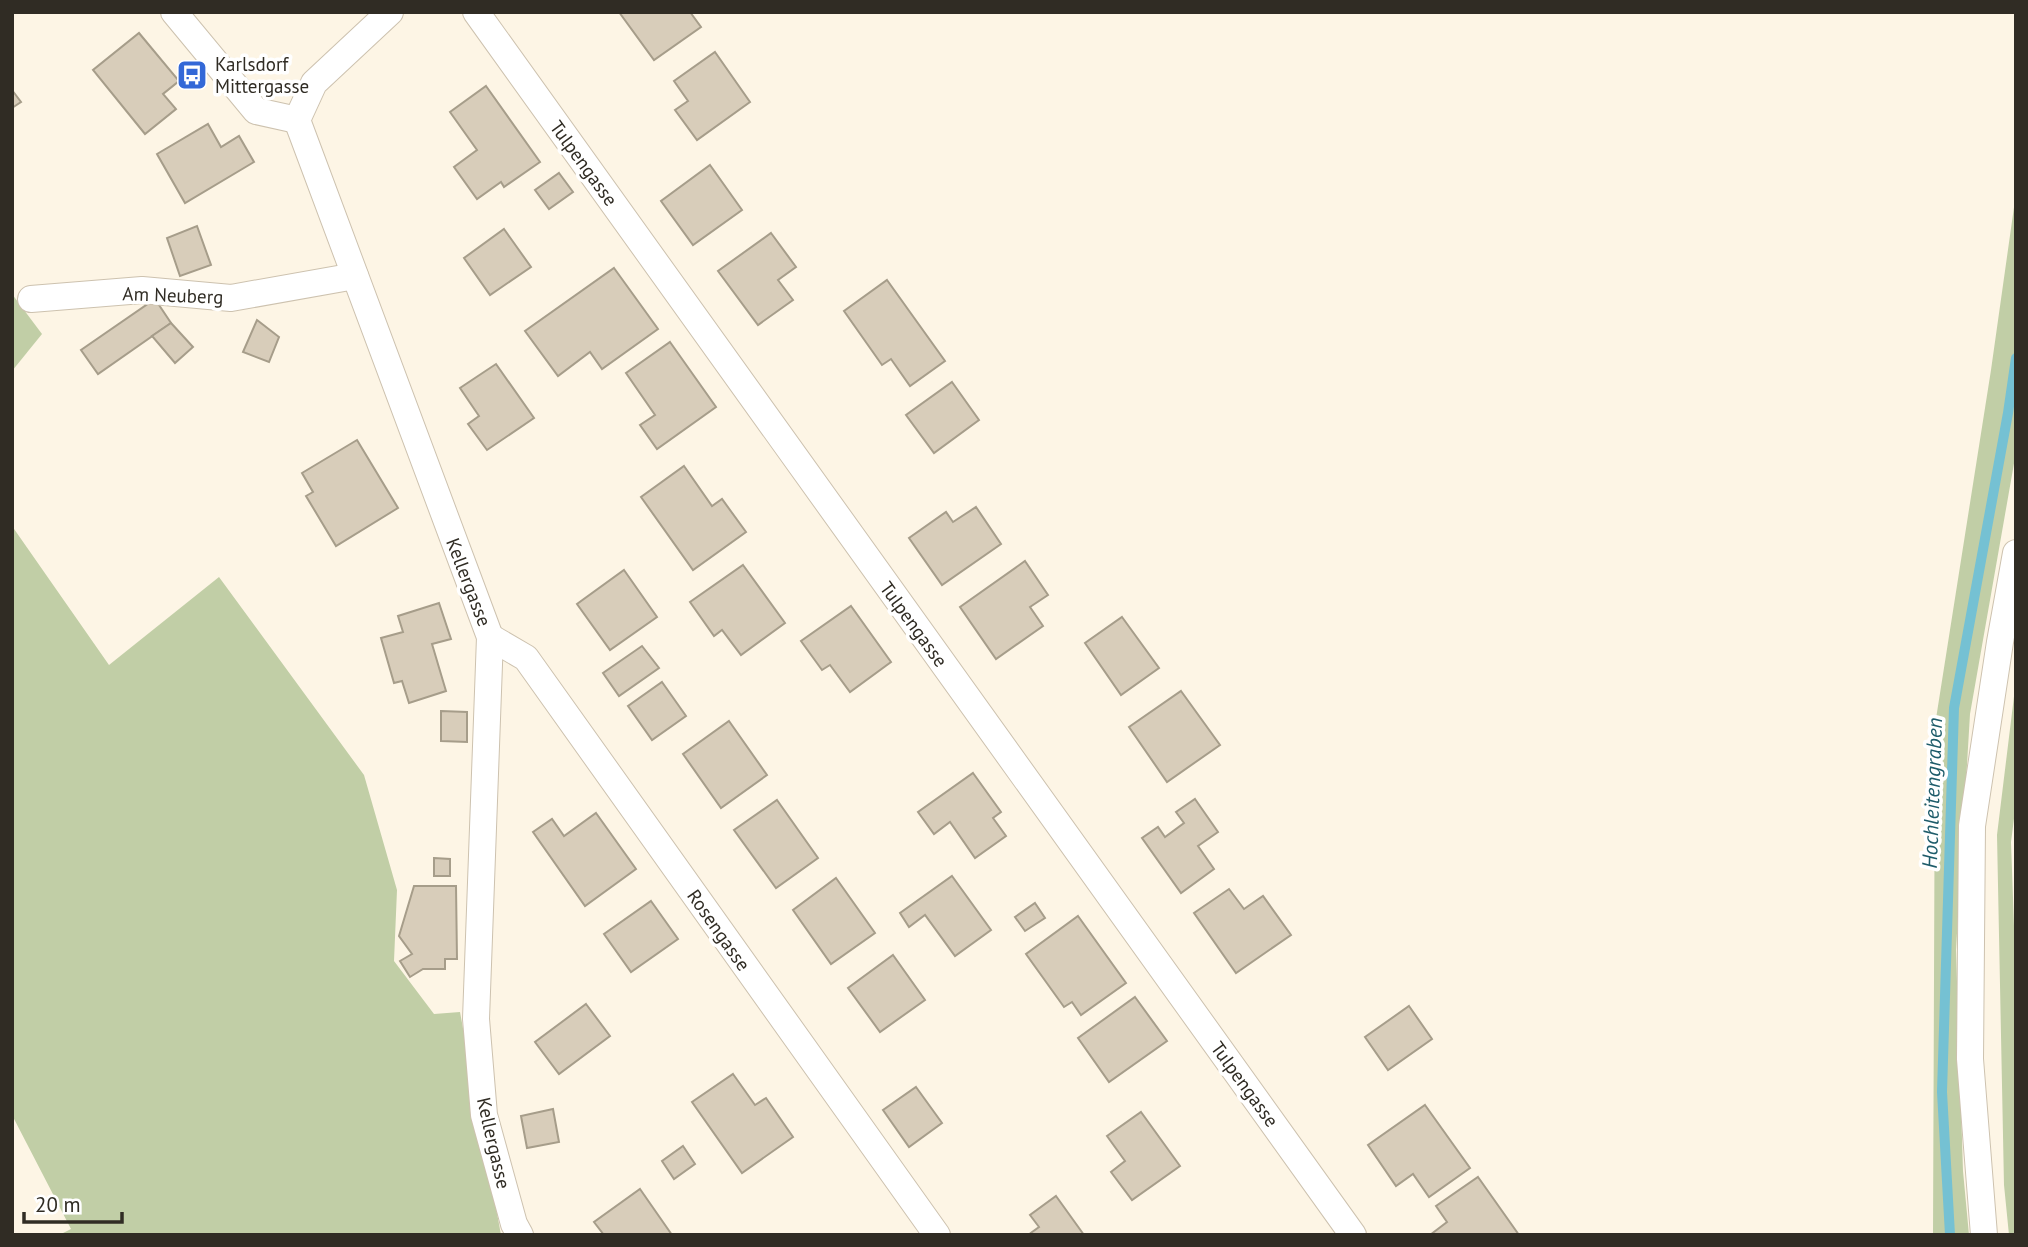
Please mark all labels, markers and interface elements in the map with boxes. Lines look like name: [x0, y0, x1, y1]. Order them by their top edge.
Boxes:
place label: Karlsdorf Mittergasse: [215, 52, 309, 98]
bus stop icon: Karlsdorf Mittergasse: [175, 58, 209, 92]
street label: Tulpengasse: [545, 116, 623, 210]
street label: Am Neuberg: [122, 281, 224, 309]
street label: Kellergasse: [441, 534, 497, 630]
street label: Tulpengasse: [875, 577, 953, 671]
water label: Hochleitengraben: [1916, 717, 1948, 869]
street label: Rosengasse: [682, 885, 756, 975]
street label: Tulpengasse: [1206, 1037, 1284, 1131]
street label: Kellergasse: [472, 1095, 516, 1191]
scale bar: [24, 1180, 122, 1224]
text: 20 m: [35, 1191, 81, 1218]

